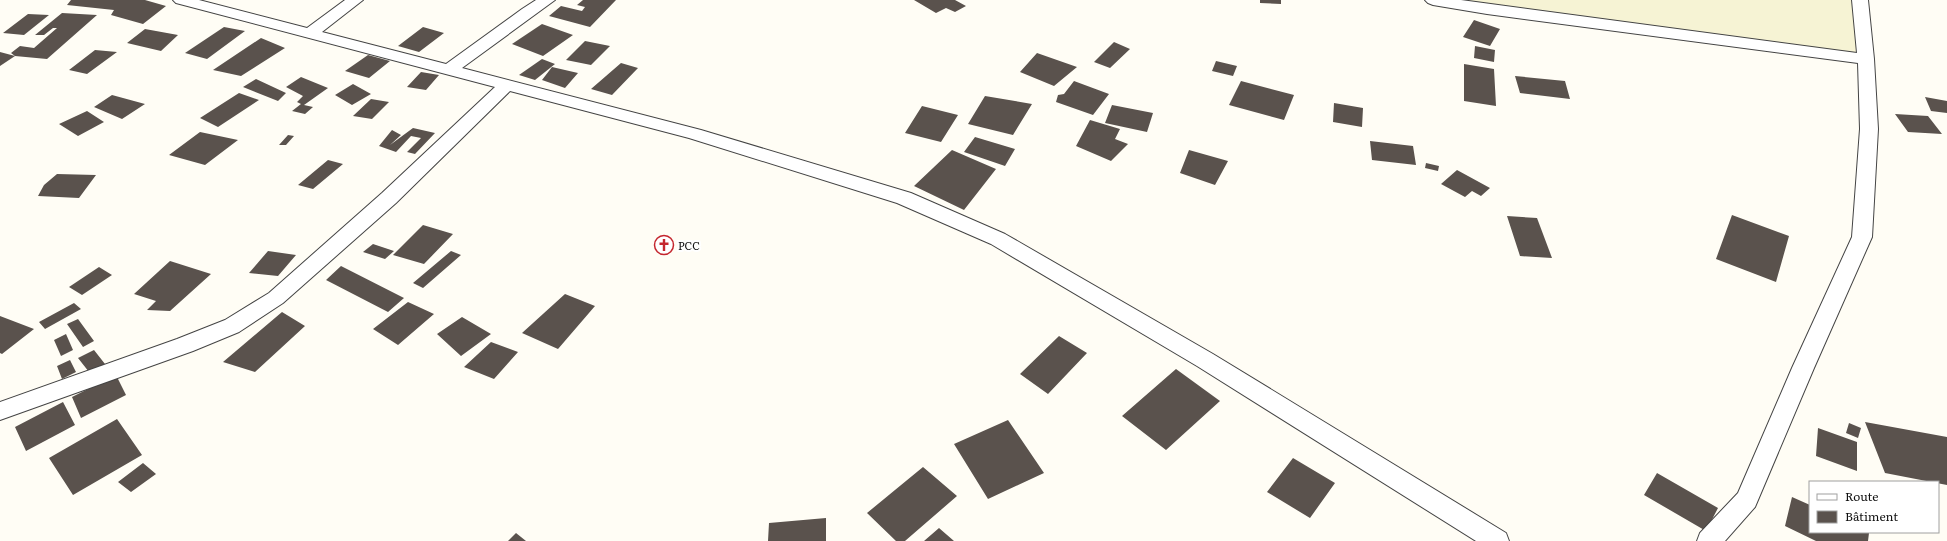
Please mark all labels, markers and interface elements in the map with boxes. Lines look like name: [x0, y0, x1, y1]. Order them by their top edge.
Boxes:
church icon: PCC: [653, 234, 675, 256]
place label: PCC: [678, 237, 700, 253]
legend: [1809, 481, 1939, 533]
text: Route: [1845, 487, 1879, 505]
text: Bâtiment: [1845, 507, 1898, 525]

